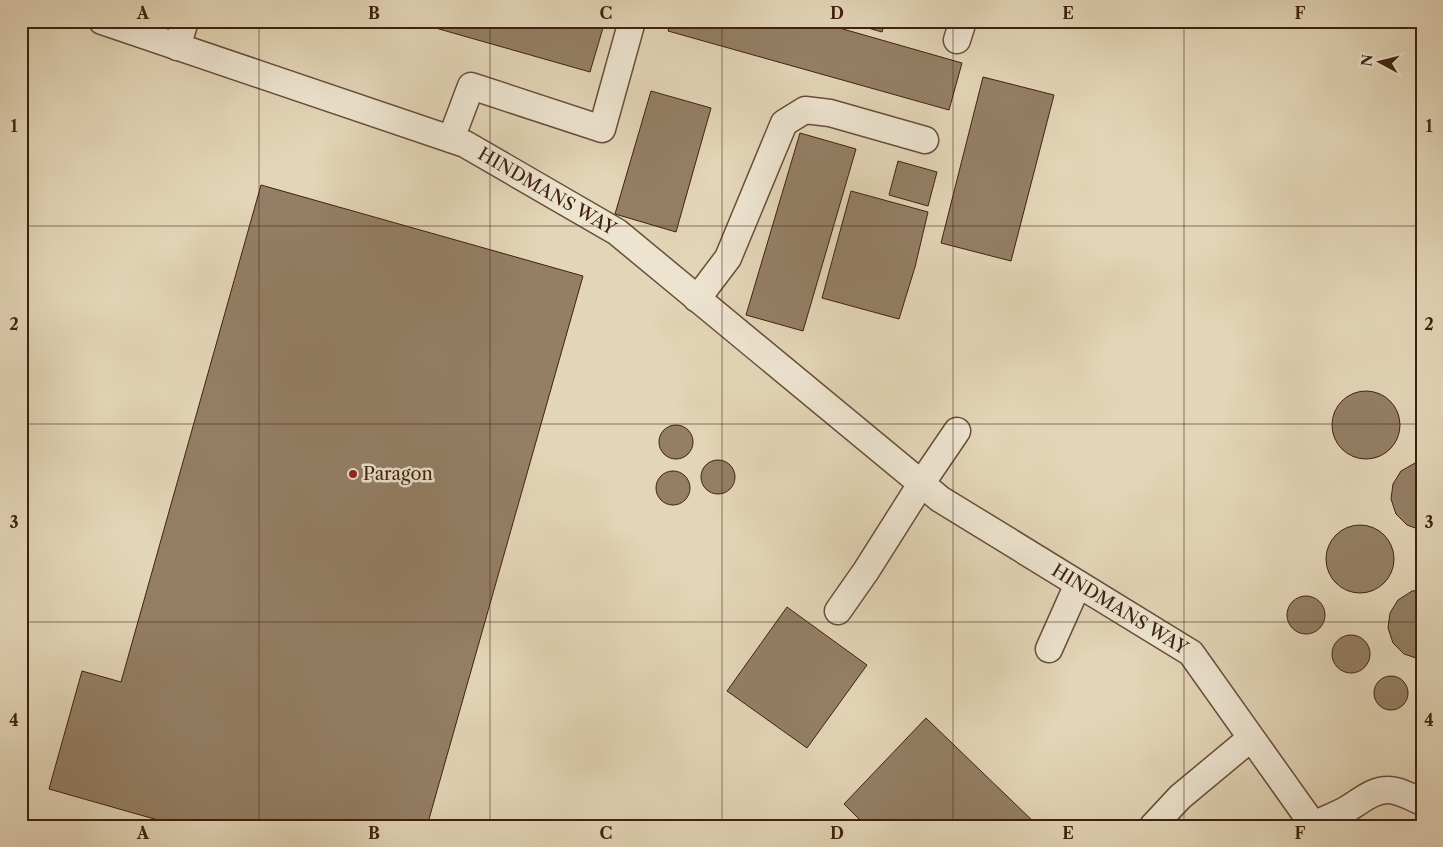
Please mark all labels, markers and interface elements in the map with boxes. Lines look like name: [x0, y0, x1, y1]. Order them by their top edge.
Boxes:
text: A: [136, 3, 150, 23]
text: B: [368, 3, 380, 23]
text: C: [600, 3, 612, 23]
text: D: [830, 3, 844, 23]
text: E: [1062, 3, 1074, 23]
text: F: [1295, 3, 1306, 23]
north arrow: [1356, 38, 1406, 88]
text: N: [1357, 53, 1377, 68]
text: 1: [10, 116, 18, 136]
text: 1: [1425, 116, 1433, 136]
street label: HINDMANS WAY: [474, 143, 621, 241]
text: 2: [9, 314, 19, 334]
text: 2: [1424, 314, 1434, 334]
place label: Paragon: [363, 463, 433, 485]
marker: Paragon: [347, 468, 359, 480]
text: 3: [9, 512, 19, 532]
text: 3: [1424, 512, 1434, 532]
street label: HINDMANS WAY: [1048, 559, 1193, 660]
text: 4: [9, 710, 19, 730]
text: 4: [1424, 710, 1434, 730]
text: A: [136, 823, 150, 843]
text: B: [368, 823, 380, 843]
text: C: [600, 823, 612, 843]
text: D: [830, 823, 844, 843]
text: E: [1062, 823, 1074, 843]
text: F: [1295, 823, 1306, 843]

